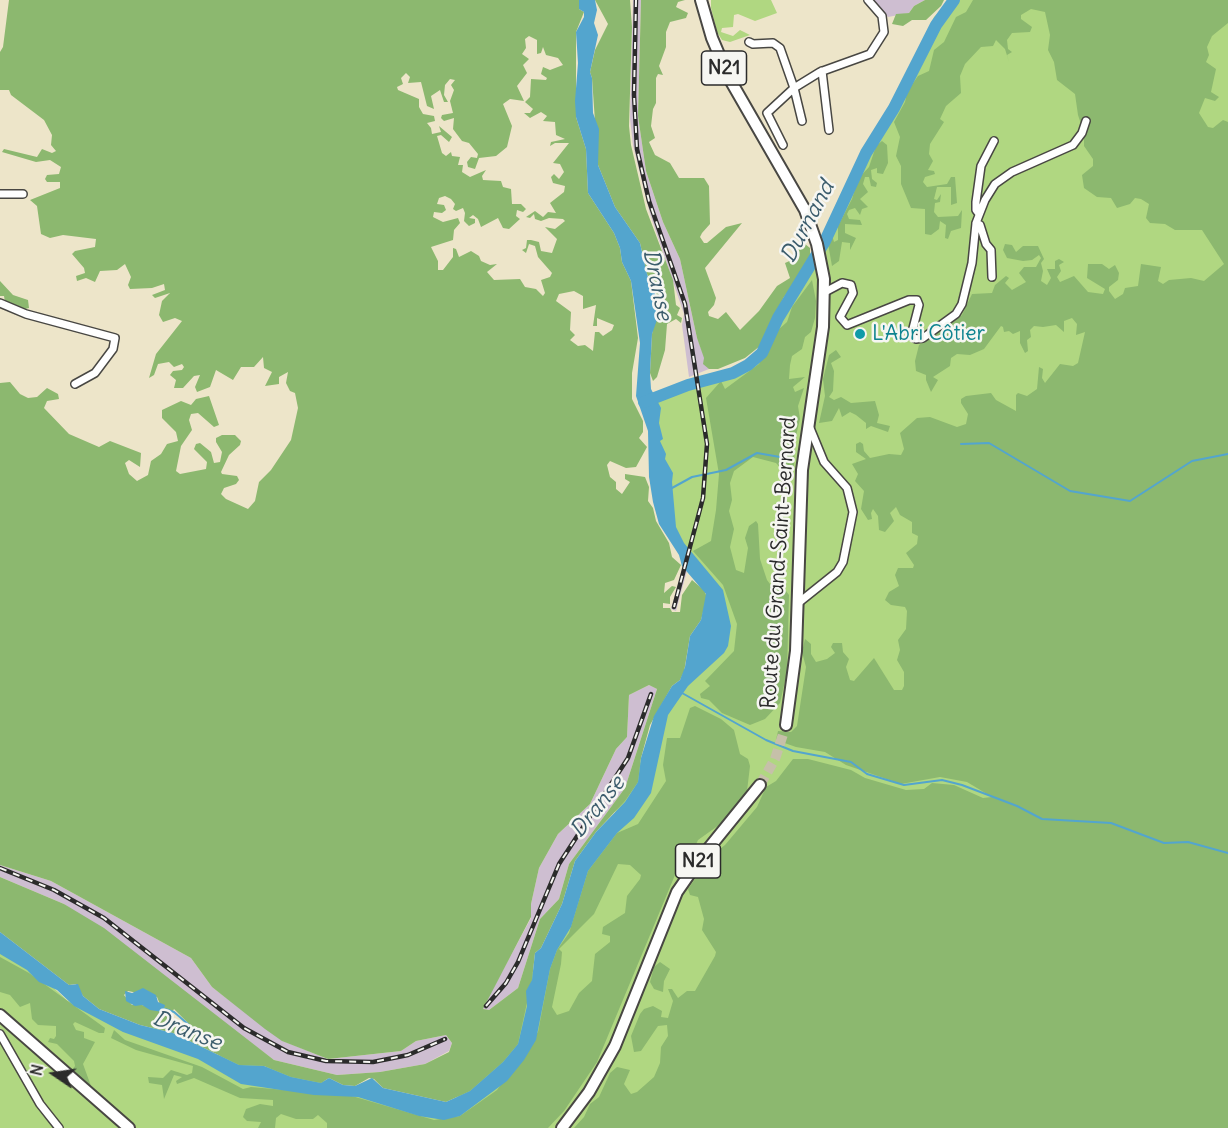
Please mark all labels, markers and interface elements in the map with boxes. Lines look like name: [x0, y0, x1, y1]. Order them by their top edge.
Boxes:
road number: N21: [702, 51, 746, 85]
water label: Durnand: [776, 177, 840, 267]
water label: Dranse: [637, 247, 677, 323]
place label: L'Abri Côtier: [872, 321, 985, 347]
marker: L'Abri Côtier: [853, 327, 867, 341]
street label: Route du Grand-Saint-Bernard: [756, 416, 802, 710]
water label: Dranse: [565, 771, 631, 843]
road number: N21: [676, 844, 720, 878]
water label: Dranse: [149, 1005, 225, 1057]
north arrow: [24, 1044, 84, 1104]
text: N: [25, 1062, 47, 1078]

